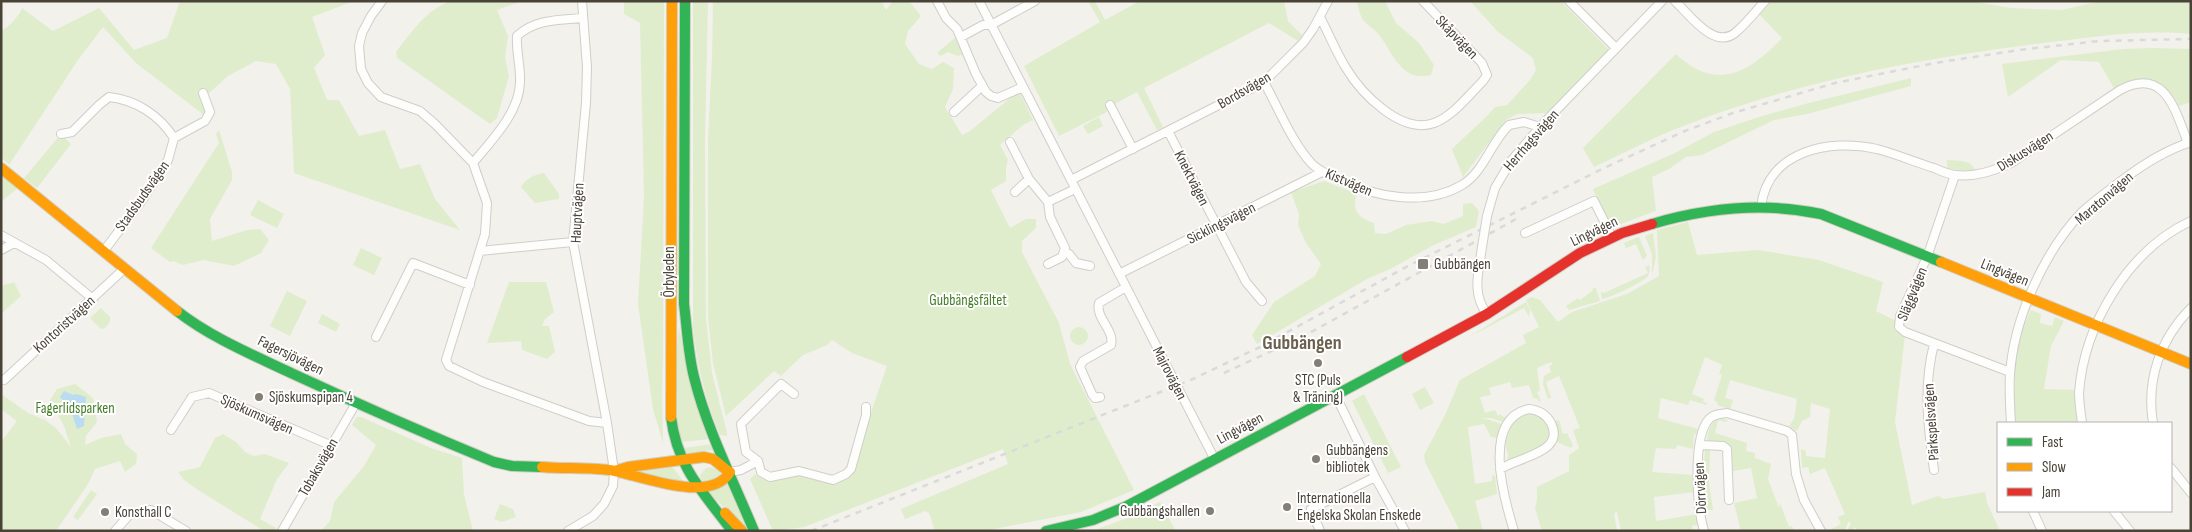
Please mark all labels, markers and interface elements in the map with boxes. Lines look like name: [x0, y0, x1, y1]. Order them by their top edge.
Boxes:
street label: Skåpvägen: [1431, 11, 1482, 63]
street label: Bordsvägen: [1214, 68, 1274, 113]
street label: Herrhagsvägen: [1499, 106, 1563, 175]
street label: Diskusvägen: [1994, 127, 2057, 176]
street label: Knektvägen: [1170, 148, 1213, 209]
street label: Stadsbudsvägen: [111, 157, 174, 235]
street label: Kistvägen: [1322, 164, 1375, 201]
street label: Maratonvägen: [2071, 168, 2137, 229]
street label: Hauptvägen: [566, 182, 589, 244]
street label: Sicklingsvägen: [1184, 198, 1259, 249]
street label: Lingvägen: [1567, 212, 1621, 251]
street label: Örbyleden: [660, 246, 679, 298]
street label: Lingvägen: [1978, 254, 2032, 291]
place label: Gubbängen: [1434, 255, 1491, 274]
marker: Gubbängen: [1416, 257, 1430, 271]
street label: Släggvägen: [1893, 264, 1932, 324]
park label: Gubbängsfältet: [929, 291, 1007, 310]
street label: Kontoristvägen: [29, 292, 99, 357]
street label: Fagersjövägen: [255, 331, 327, 380]
district label: Gubbängen: [1262, 331, 1342, 355]
street label: Majrovägen: [1148, 343, 1191, 403]
marker: STC (Puls & Träning): [1312, 357, 1324, 369]
place label: STC (Puls & Träning): [1293, 371, 1343, 407]
street label: Pärkspelsvägen: [1919, 383, 1944, 461]
place label: Sjöskumspipan 4: [269, 388, 353, 407]
street label: Sjöskumsvägen: [218, 390, 296, 439]
marker: Sjöskumspipan 4: [253, 391, 265, 403]
park label: Fagerlidsparken: [35, 399, 115, 418]
street label: Lingvägen: [1214, 408, 1267, 449]
legend: [1997, 422, 2172, 512]
text: Fast: [2042, 433, 2064, 452]
street label: Tobaksvägen: [294, 435, 343, 500]
place label: Gubbängens bibliotek: [1326, 441, 1388, 477]
marker: Gubbängens bibliotek: [1310, 453, 1322, 465]
text: Slow: [2042, 458, 2066, 477]
street label: Dörrvägen: [1690, 461, 1711, 514]
text: Jam: [2041, 483, 2060, 502]
place label: Internationella Engelska Skolan Enskede: [1297, 489, 1421, 525]
marker: Internationella Engelska Skolan Enskede: [1281, 501, 1293, 513]
place label: Gubbängshallen: [1120, 502, 1200, 521]
place label: Konsthall C: [115, 503, 172, 522]
marker: Gubbängshallen: [1204, 505, 1216, 517]
marker: Konsthall C: [99, 506, 111, 518]

